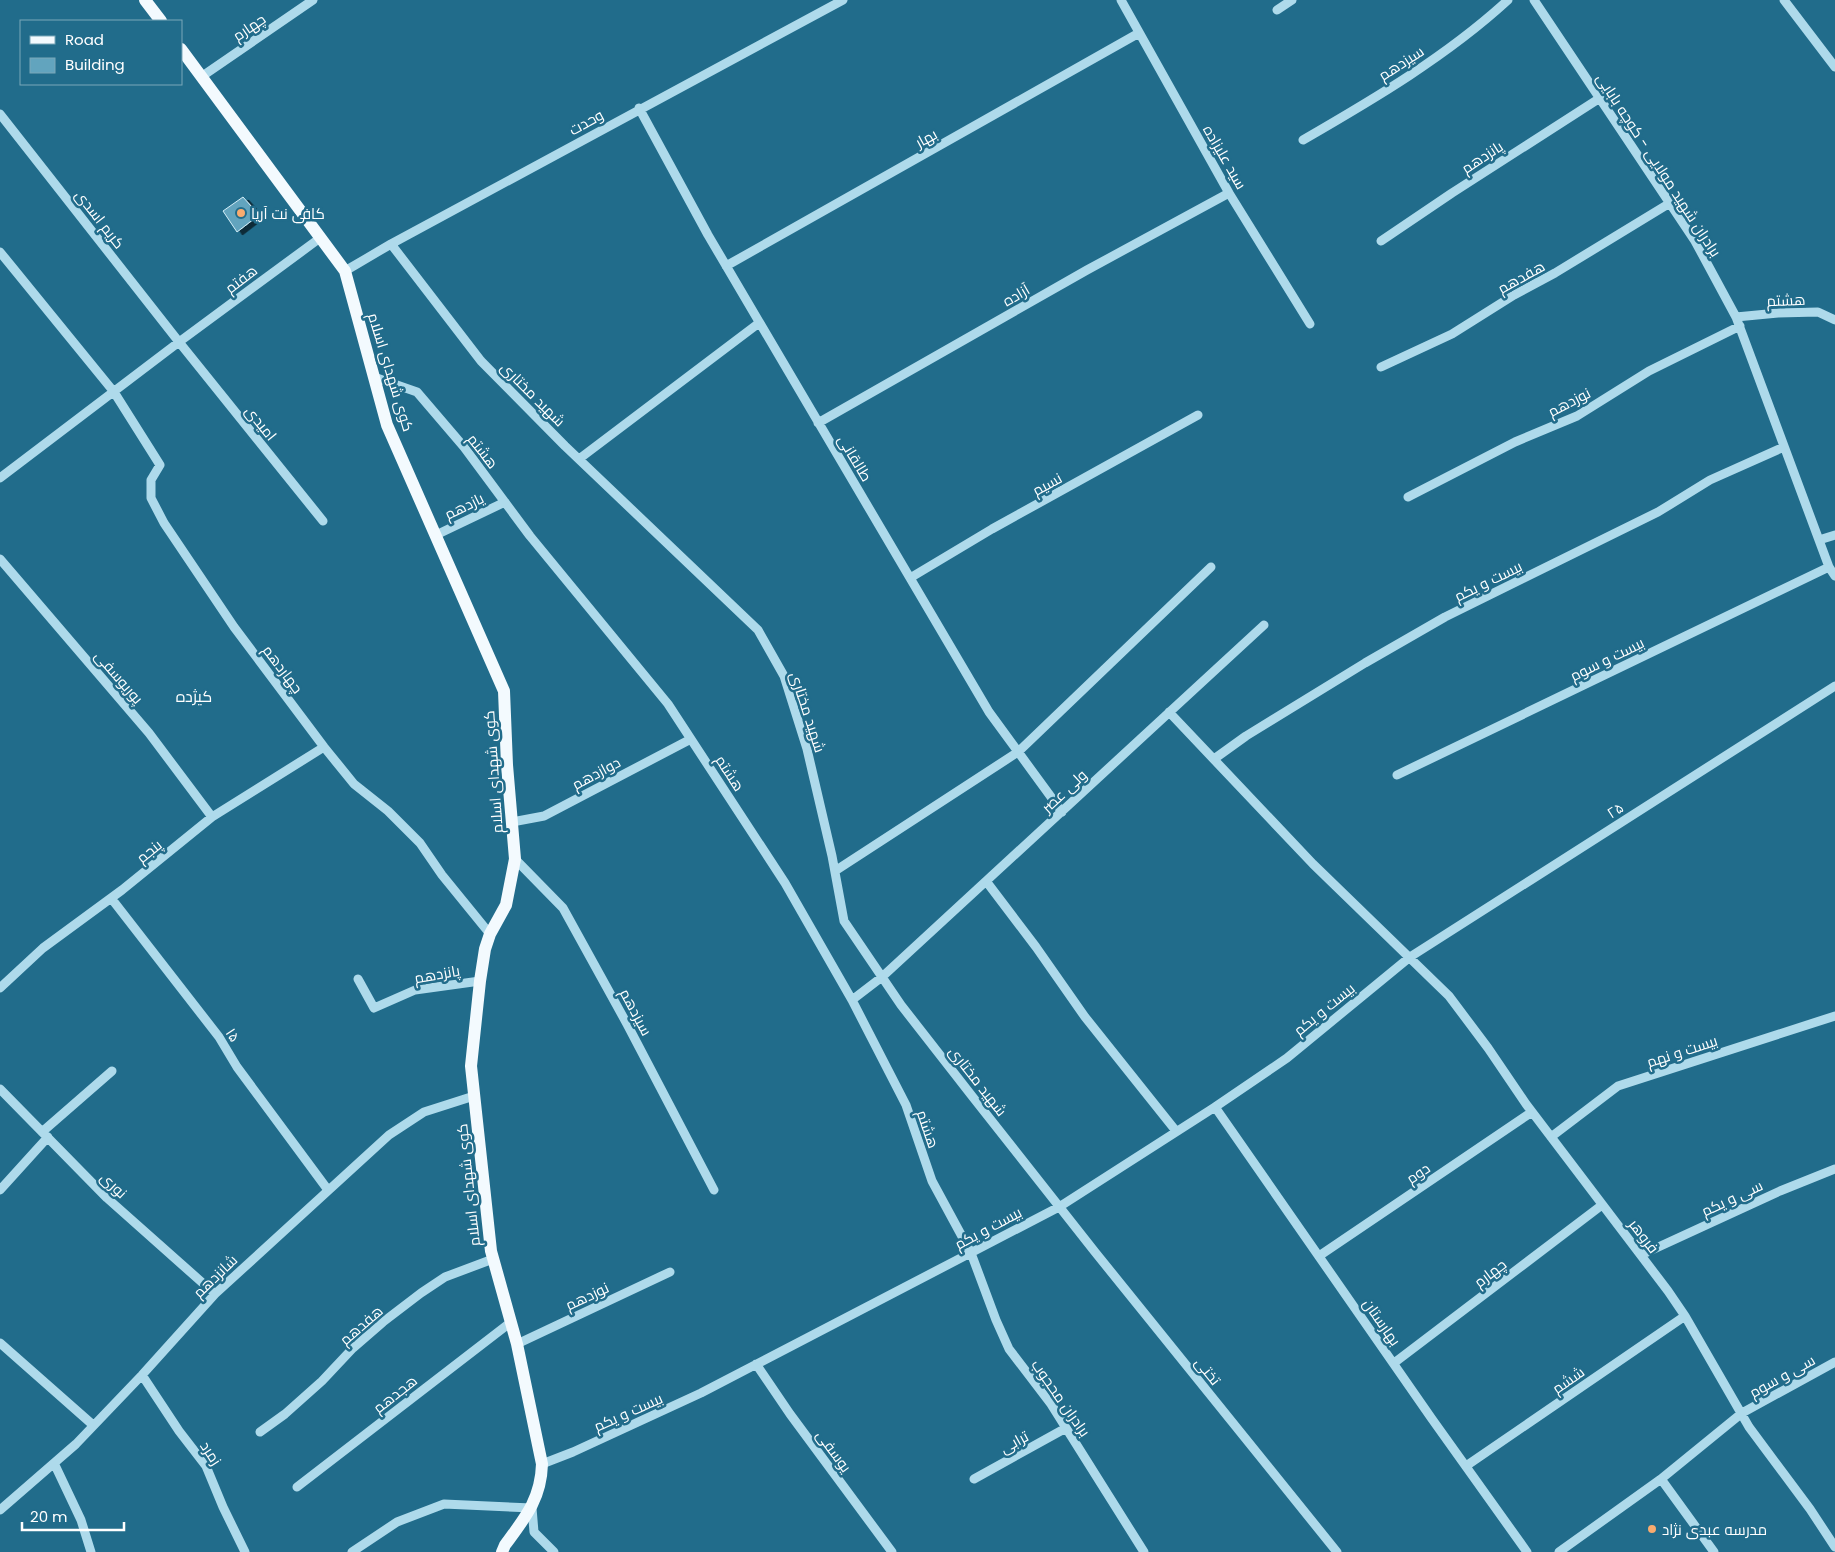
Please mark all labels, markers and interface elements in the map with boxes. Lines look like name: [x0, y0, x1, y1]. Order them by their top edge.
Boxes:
street label: چهارم: [228, 8, 270, 46]
legend: [20, 20, 182, 85]
text: Road: [65, 29, 104, 50]
street label: سیزدهم: [1374, 40, 1428, 86]
text: Building: [65, 54, 125, 75]
street label: برادران شهید مولایی - کوچه بابایی: [1592, 69, 1726, 261]
street label: وحدت: [565, 104, 607, 140]
street label: سید علیزاده: [1198, 121, 1252, 193]
street label: بهار: [910, 123, 941, 153]
street label: پانزدهم: [1457, 136, 1507, 178]
street label: کریم اسدی: [70, 185, 130, 253]
place label: کافی نت آریا: [251, 203, 325, 224]
marker: کافی نت آریا: [235, 207, 247, 219]
street label: هفدهم: [1493, 255, 1549, 299]
street label: هفتم: [220, 260, 262, 298]
street label: آزاده: [999, 279, 1033, 311]
street label: هشتم: [1766, 289, 1806, 311]
street label: کوی شهدای اسلام: [363, 310, 419, 434]
street label: شهید مختاری: [496, 357, 570, 431]
street label: نوزدهم: [1544, 382, 1594, 422]
street label: امیدی: [240, 401, 282, 445]
street label: هشتم: [463, 429, 503, 473]
street label: طالقانی: [833, 431, 877, 485]
street label: نسیم: [1028, 467, 1066, 501]
street label: یازدهم: [441, 487, 487, 525]
street label: بیست و یکم: [1450, 555, 1526, 607]
street label: بیست و سوم: [1566, 632, 1648, 686]
street label: چهاردهم: [258, 640, 308, 698]
street label: پوریوسفی: [90, 646, 148, 708]
street label: شهید مختاری: [785, 669, 831, 755]
district label: کیژده: [176, 685, 212, 708]
street label: کوی شهدای اسلام: [478, 710, 508, 834]
street label: دوازدهم: [568, 751, 624, 795]
street label: هشتم: [711, 751, 749, 795]
street label: ولی عصر: [1036, 764, 1091, 818]
street label: ۲۵: [1603, 797, 1627, 823]
street label: پنجم: [132, 834, 166, 868]
street label: پانزدهم: [413, 960, 461, 988]
street label: بیست و یکم: [1289, 978, 1359, 1040]
street label: سیزدهم: [615, 985, 657, 1039]
street label: ۱۵: [221, 1024, 245, 1046]
street label: بیست و نهم: [1644, 1030, 1720, 1072]
street label: شهید مختاری: [944, 1042, 1012, 1120]
street label: هشتم: [912, 1107, 944, 1151]
street label: کوی شهدای اسلام: [451, 1123, 485, 1247]
street label: دوم: [1402, 1157, 1434, 1189]
street label: نوری: [96, 1167, 132, 1203]
street label: سی و یکم: [1698, 1175, 1766, 1221]
street label: بیست و یکم: [951, 1201, 1025, 1255]
street label: فروهر: [1623, 1214, 1664, 1258]
street label: شانزدهم: [188, 1250, 242, 1302]
street label: چهارم: [1469, 1254, 1511, 1292]
street label: نوزدهم: [562, 1277, 612, 1315]
street label: بهارستان: [1358, 1294, 1406, 1350]
street label: هفدهم: [335, 1300, 387, 1350]
street label: سی و سوم: [1745, 1349, 1819, 1403]
street label: تختی: [1190, 1352, 1226, 1390]
street label: برادران محجوب: [1027, 1355, 1095, 1441]
street label: ششم: [1548, 1361, 1588, 1399]
street label: هجدهم: [369, 1370, 421, 1418]
street label: بیست و یکم: [590, 1387, 666, 1437]
street label: یوسفی: [811, 1425, 857, 1477]
street label: ترابی: [996, 1426, 1032, 1458]
street label: زمرد: [195, 1437, 227, 1469]
scale bar: [22, 1500, 125, 1532]
text: 20 m: [30, 1506, 68, 1527]
place label: مدرسه عبدی نژاد: [1662, 1519, 1767, 1540]
marker: مدرسه عبدی نژاد: [1646, 1523, 1658, 1535]

